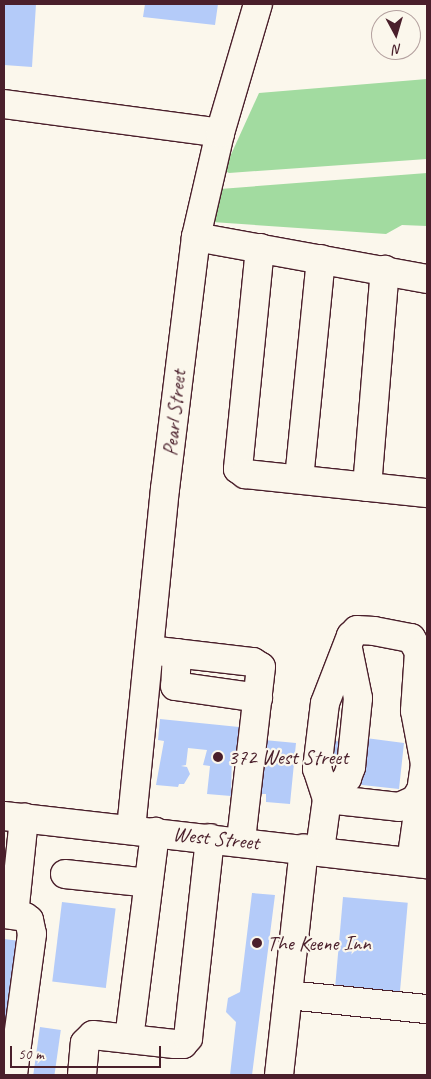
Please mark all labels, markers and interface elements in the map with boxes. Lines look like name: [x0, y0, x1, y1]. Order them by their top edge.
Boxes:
north arrow: [371, 10, 421, 60]
text: N: [392, 41, 403, 58]
street label: Pearl Street: [157, 369, 191, 457]
place label: 372 West Street: [228, 744, 349, 770]
marker: 372 West Street: [212, 751, 224, 763]
street label: West Street: [171, 821, 261, 855]
place label: The Keene Inn: [267, 930, 370, 956]
marker: The Keene Inn: [251, 937, 263, 949]
scale bar: [12, 1036, 164, 1068]
text: 50 m: [18, 1045, 44, 1064]

